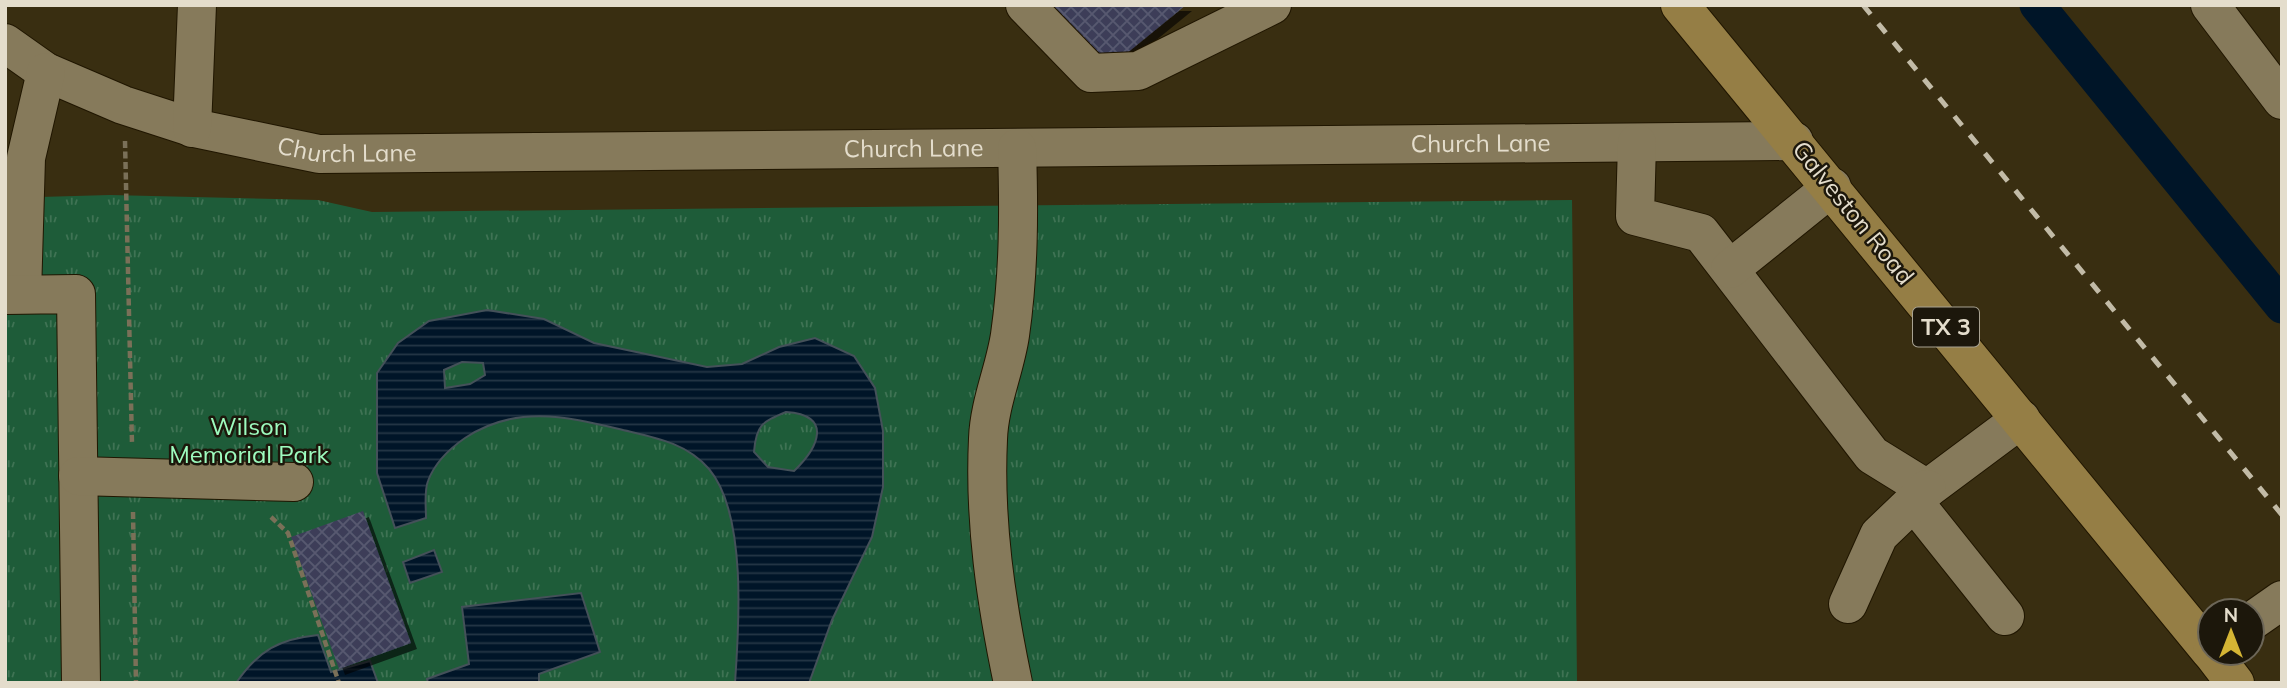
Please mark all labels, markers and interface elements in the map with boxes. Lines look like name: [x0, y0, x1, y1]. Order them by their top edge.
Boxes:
street label: Church Lane: [1411, 127, 1551, 158]
street label: Church Lane: [275, 130, 417, 168]
street label: Church Lane: [844, 132, 984, 163]
street label: Galveston Road: [1787, 134, 1921, 290]
road number: TX 3: [1913, 308, 1979, 346]
park label: Wilson Memorial Park: [169, 411, 330, 469]
north arrow: [2196, 597, 2266, 667]
text: N: [2224, 603, 2238, 627]

